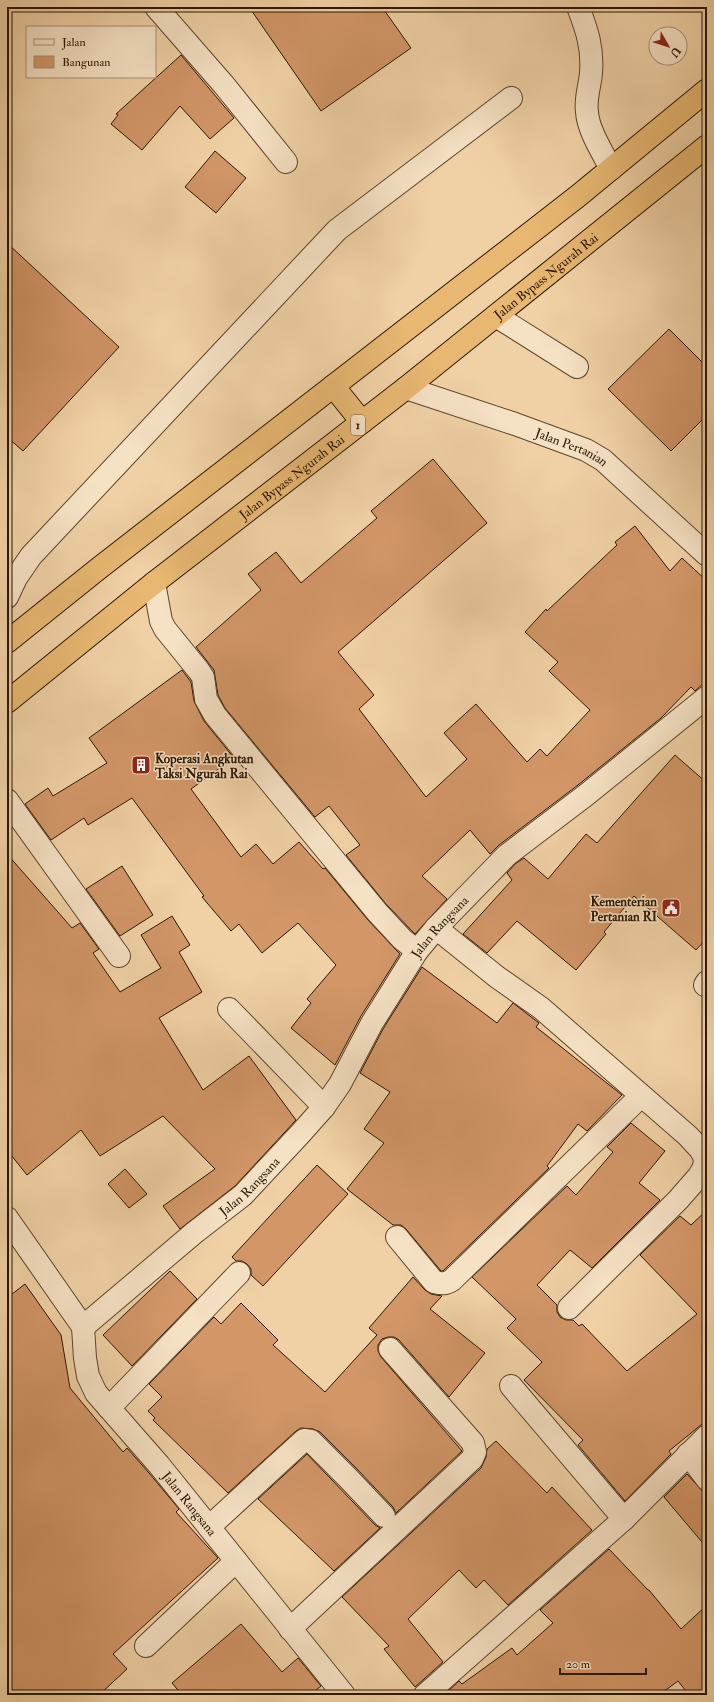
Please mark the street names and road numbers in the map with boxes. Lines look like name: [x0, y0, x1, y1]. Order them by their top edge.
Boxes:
street label: Jalan Bypass Ngurah Rai: [490, 230, 602, 324]
road number: 1: [351, 415, 365, 435]
street label: Jalan Pertanian: [532, 425, 611, 470]
street label: Jalan Bypass Ngurah Rai: [235, 431, 348, 524]
street label: Jalan Rangsana: [407, 892, 472, 962]
street label: Jalan Rangsana: [215, 1153, 284, 1220]
street label: Jalan Rangsana: [158, 1468, 220, 1540]

